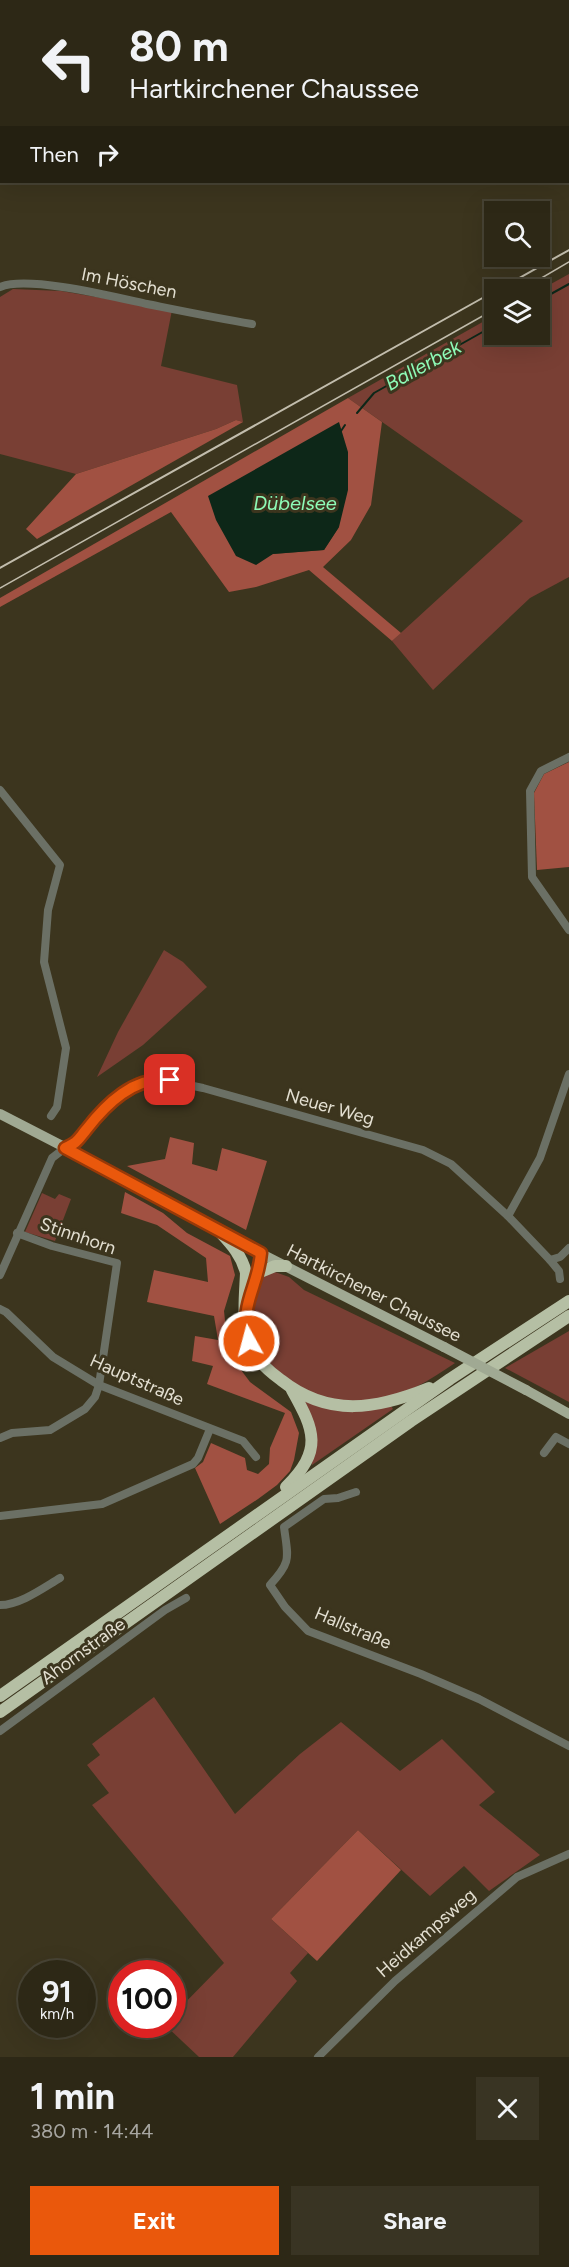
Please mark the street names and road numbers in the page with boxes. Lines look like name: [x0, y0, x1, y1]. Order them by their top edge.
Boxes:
street label: Im Höschen: [79, 263, 179, 303]
street label: Neuer Weg: [283, 1084, 377, 1130]
street label: Stinnhorn: [37, 1213, 119, 1259]
street label: Hartkirchener Chaussee: [283, 1239, 465, 1347]
street label: Hauptstraße: [87, 1349, 188, 1411]
street label: Hallstraße: [311, 1602, 395, 1654]
street label: Ahornstraße: [36, 1613, 130, 1689]
street label: Heidkampsweg: [372, 1884, 480, 1982]

